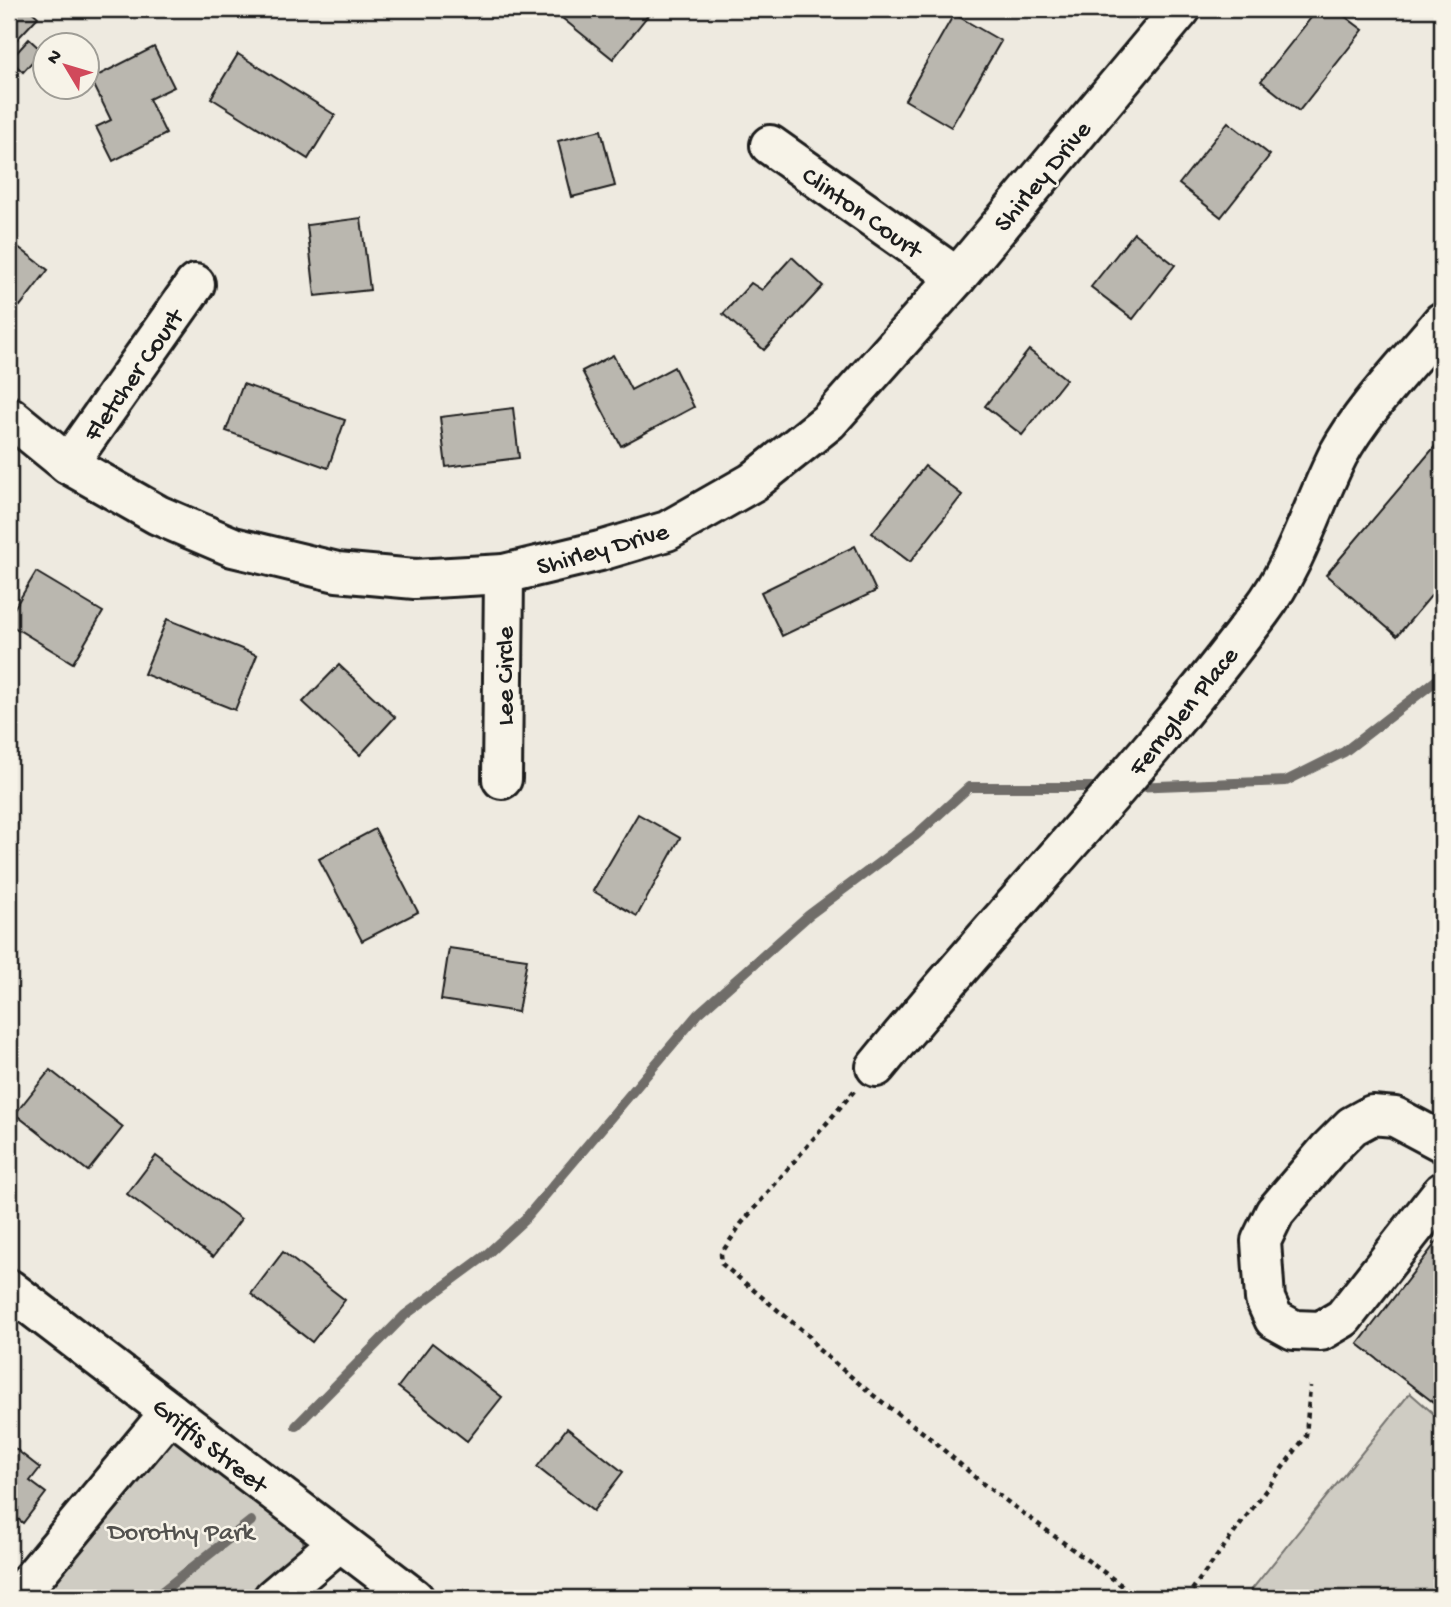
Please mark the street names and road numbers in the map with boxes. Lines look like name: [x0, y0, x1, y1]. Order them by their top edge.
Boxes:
street label: Shirley Drive: [989, 116, 1100, 240]
street label: Clinton Court: [794, 162, 929, 269]
street label: Fletcher Court: [78, 303, 194, 449]
street label: Shirley Drive: [534, 518, 673, 585]
street label: Lee Circle: [492, 626, 523, 726]
street label: Fernglen Place: [1123, 641, 1247, 785]
street label: Griffis Street: [144, 1393, 274, 1504]

